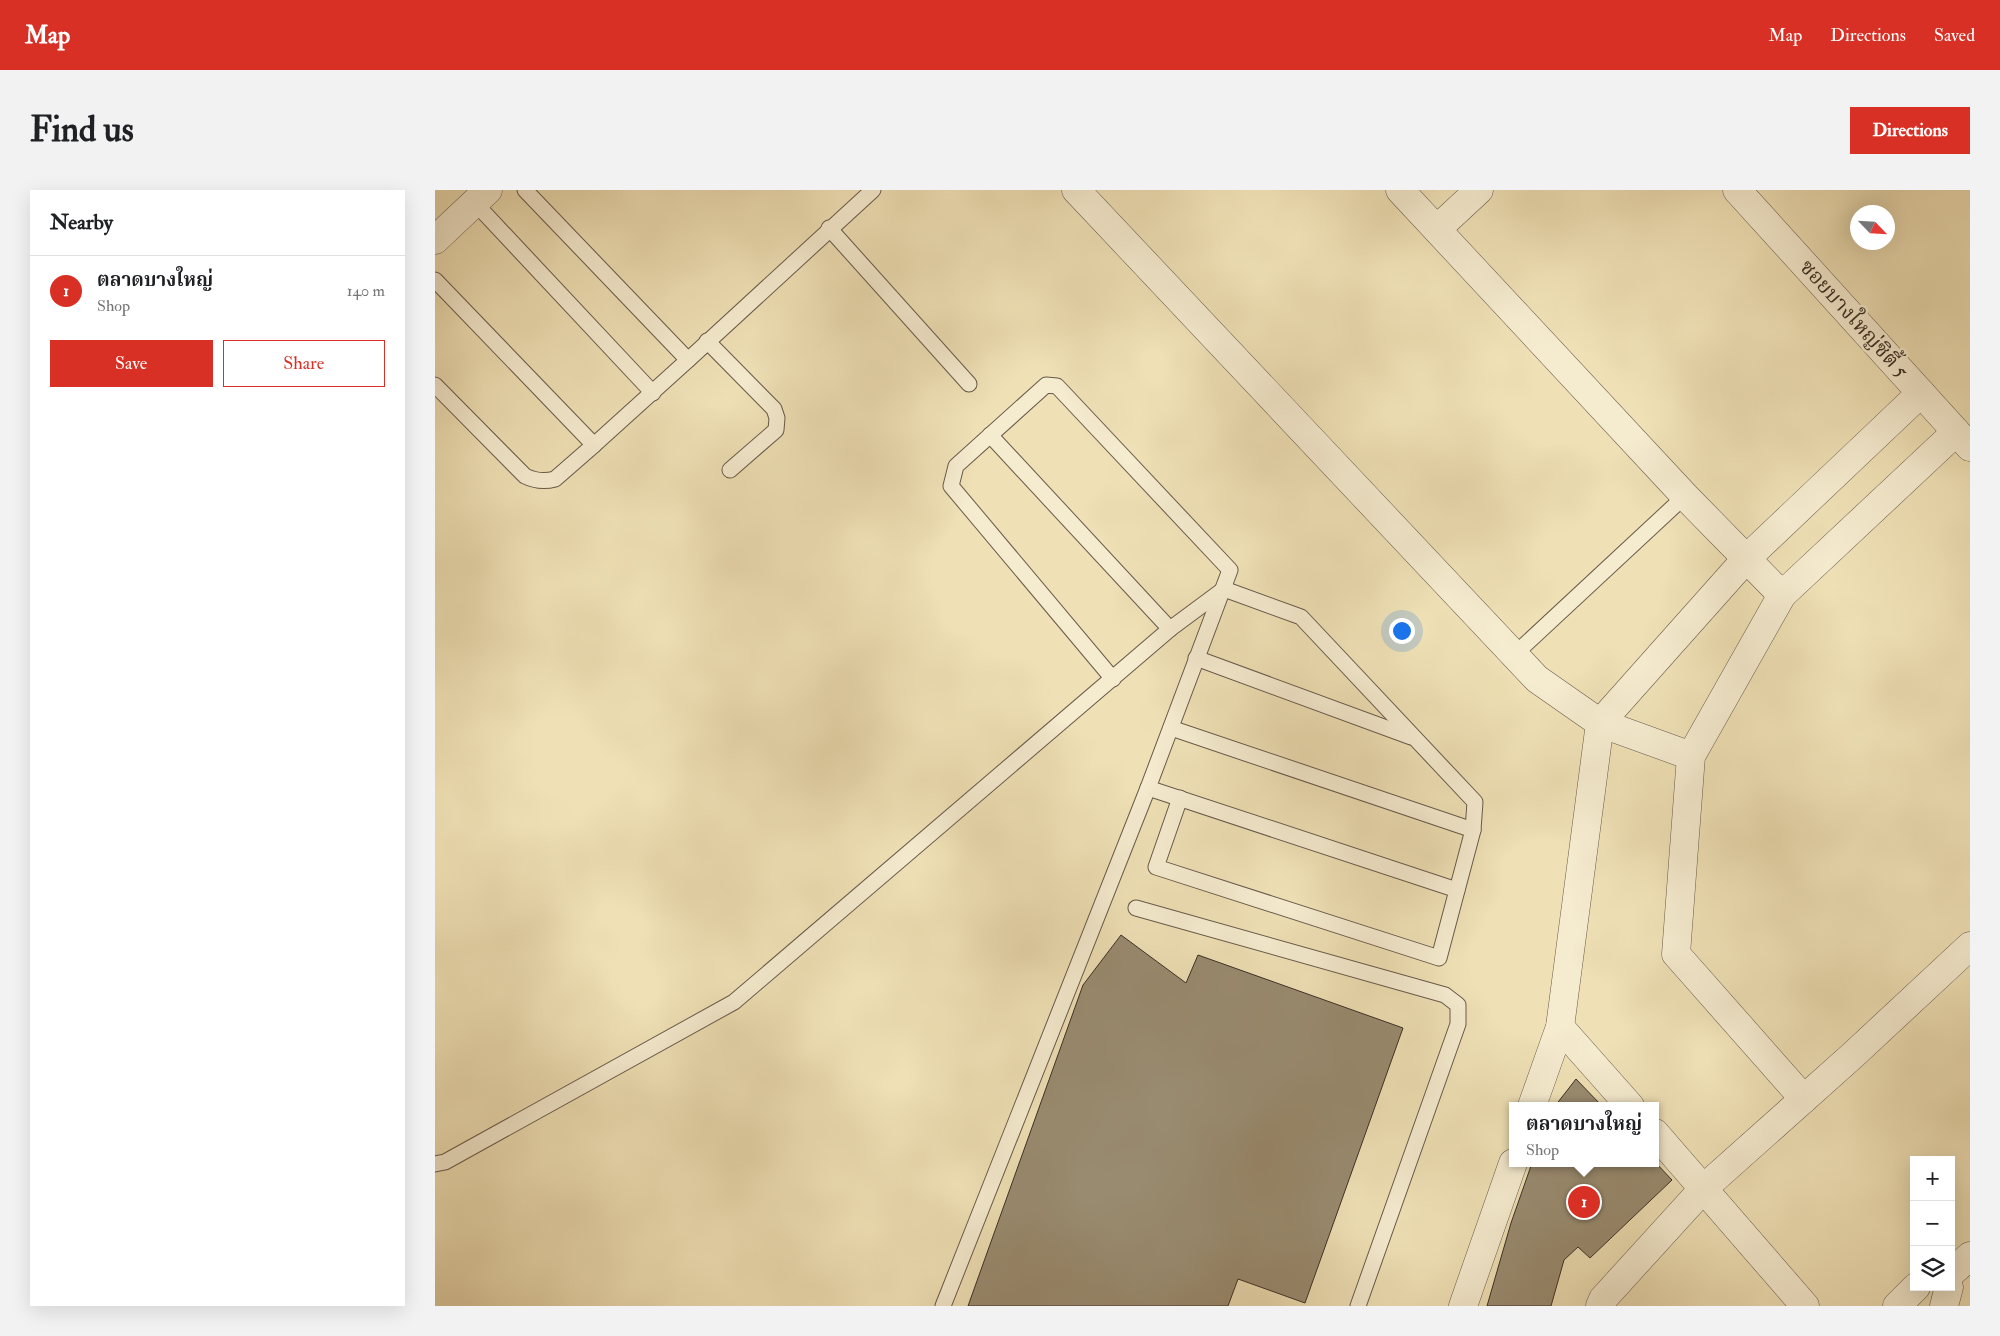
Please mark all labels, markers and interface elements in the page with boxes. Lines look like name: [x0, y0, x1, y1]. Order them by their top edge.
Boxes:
text: Map: [25, 20, 70, 51]
text: Map: [1769, 24, 1802, 47]
text: Directions: [1830, 24, 1906, 47]
text: Saved: [1934, 24, 1975, 47]
button: Directions: [1850, 107, 1970, 154]
text: Find us: [30, 108, 134, 152]
north arrow: [1850, 205, 1895, 250]
text: Nearby: [50, 209, 113, 236]
street label: ซอยบางใหญ่ซิตี้ 5: [1794, 252, 1917, 384]
text: ตลาดบางใหญ่: [97, 268, 213, 292]
text: 1: [63, 281, 69, 301]
text: 140 m: [347, 281, 385, 301]
text: Shop: [97, 296, 130, 316]
button: Save: [50, 340, 213, 387]
button: Share: [223, 340, 385, 387]
your location: [1389, 618, 1415, 644]
popup: [1509, 1102, 1659, 1167]
text: ตลาดบางใหญ่: [1526, 1112, 1642, 1136]
text: Shop: [1526, 1140, 1559, 1160]
map controls: [1910, 1156, 1955, 1291]
button: +: [1910, 1156, 1955, 1201]
pin: 1: [1568, 1183, 1600, 1221]
button: −: [1910, 1201, 1955, 1246]
button: layers: [1910, 1246, 1955, 1291]

